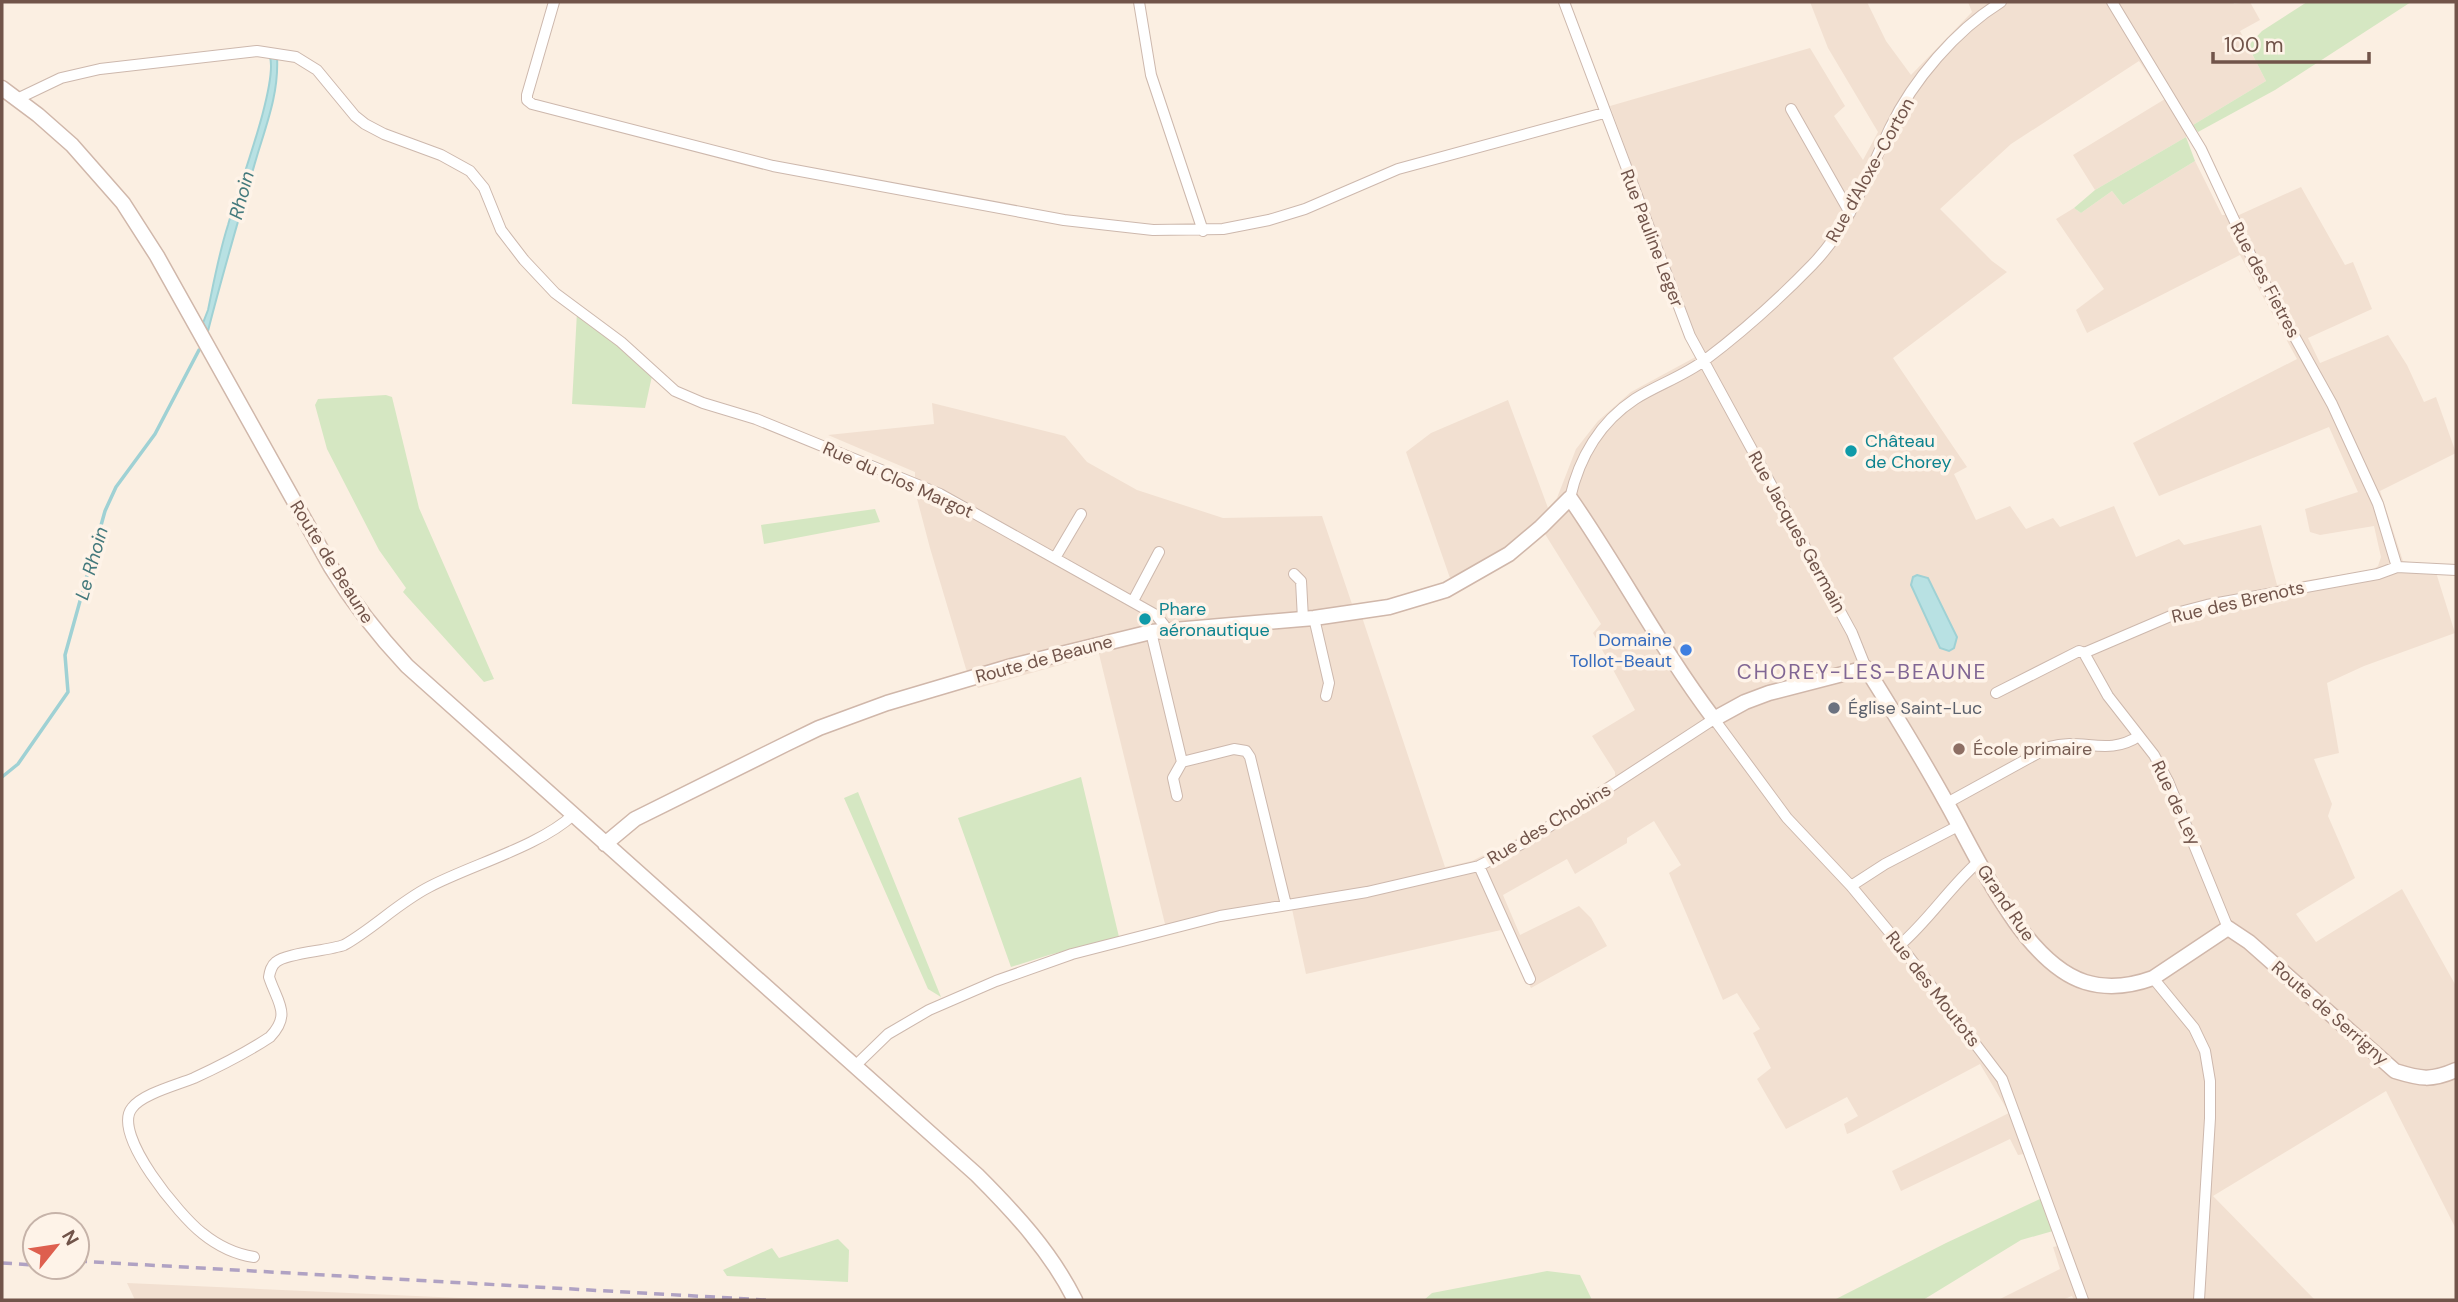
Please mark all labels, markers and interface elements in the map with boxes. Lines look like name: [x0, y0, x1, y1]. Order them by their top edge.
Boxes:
scale bar: [2213, 21, 2369, 65]
text: 100 m: [2224, 31, 2284, 59]
street label: Rue d'Aloxe-Corton: [1820, 93, 1920, 247]
street label: Rue Pauline Leger: [1615, 166, 1689, 311]
water label: Rhoin: [223, 168, 260, 222]
street label: Rue des Fietres: [2224, 218, 2306, 342]
place label: Château de Chorey: [1865, 429, 1951, 474]
street label: Rue du Clos Margot: [819, 436, 977, 524]
marker: Château de Chorey: [1843, 443, 1859, 459]
street label: Rue Jacques Germain: [1742, 447, 1852, 617]
street label: Route de Beaune: [284, 496, 380, 628]
water label: Le Rhoin: [69, 524, 114, 603]
street label: Rue des Brenots: [2169, 575, 2307, 629]
place label: Phare aéronautique: [1159, 597, 1270, 642]
marker: Phare aéronautique: [1137, 611, 1153, 627]
place label: Domaine Tollot-Beaut: [1569, 628, 1672, 673]
street label: Route de Beaune: [973, 629, 1115, 689]
marker: Domaine Tollot-Beaut: [1678, 642, 1694, 658]
district label: CHOREY-LES-BEAUNE: [1737, 658, 1987, 686]
place label: Église Saint-Luc: [1848, 696, 1982, 720]
marker: Église Saint-Luc: [1826, 700, 1842, 716]
place label: École primaire: [1973, 737, 2092, 761]
marker: École primaire: [1951, 741, 1967, 757]
street label: Rue de Ley: [2146, 757, 2206, 849]
street label: Rue des Chobins: [1483, 778, 1615, 870]
street label: Grand Rue: [1972, 860, 2040, 946]
street label: Rue des Moutots: [1880, 926, 1986, 1052]
street label: Route de Serrigny: [2266, 956, 2394, 1070]
north arrow: [21, 1211, 91, 1281]
text: N: [56, 1225, 85, 1250]

